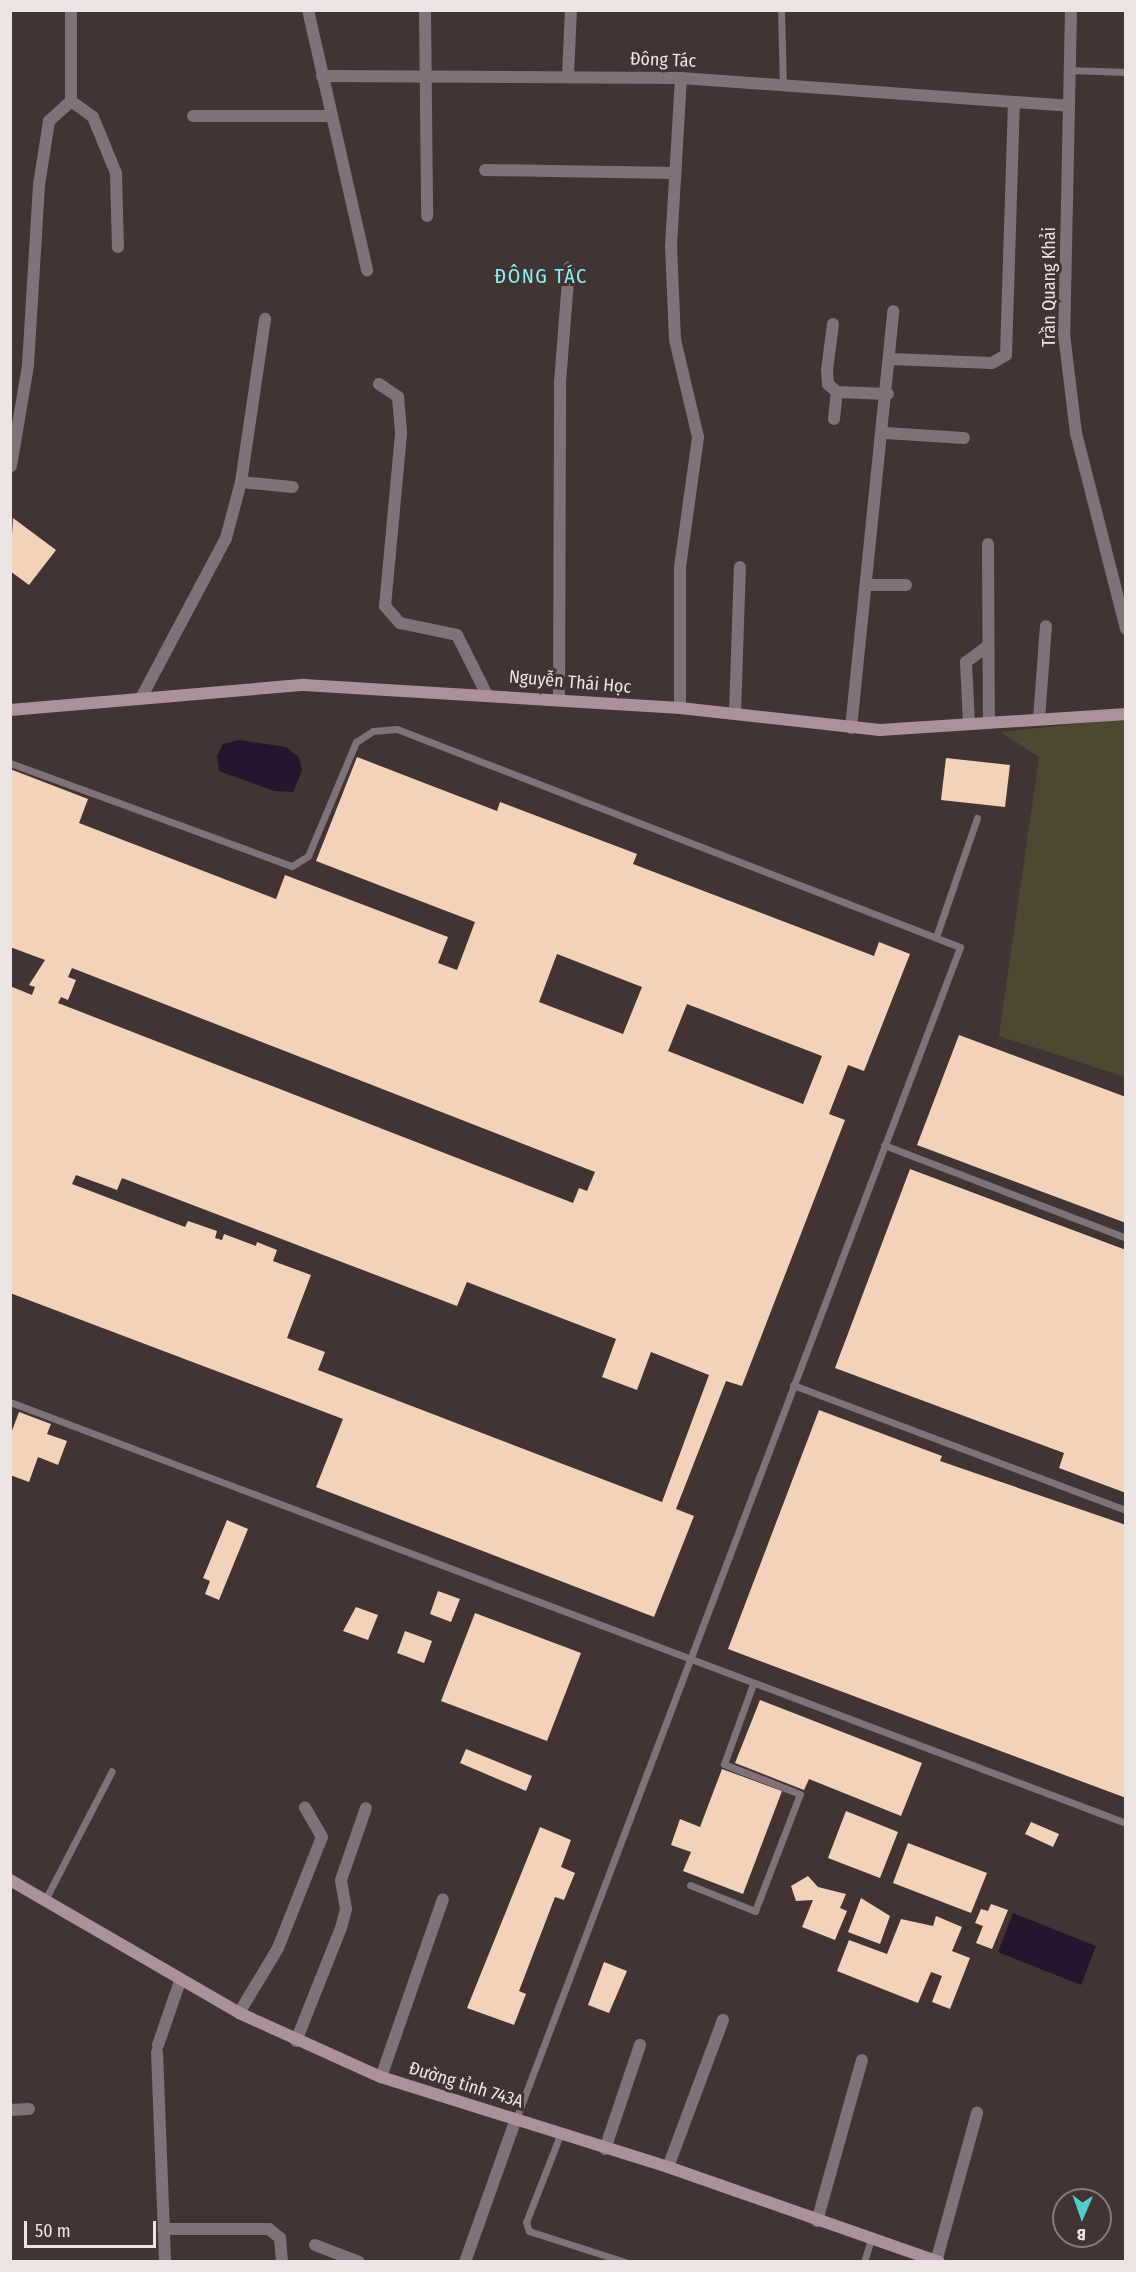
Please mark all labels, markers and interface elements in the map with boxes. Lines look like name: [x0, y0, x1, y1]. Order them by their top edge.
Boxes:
street label: Đông Tác: [630, 48, 696, 72]
street label: Trần Quang Khải: [1038, 227, 1060, 347]
district label: ĐÔNG TÁC: [494, 264, 588, 288]
street label: Nguyễn Thái Học: [508, 666, 632, 698]
street label: Đường tỉnh 743A: [406, 2057, 526, 2113]
north arrow: [1052, 2188, 1112, 2248]
scale bar: [27, 2209, 159, 2247]
text: 50 m: [35, 2220, 71, 2242]
text: B: [1077, 2225, 1086, 2244]

